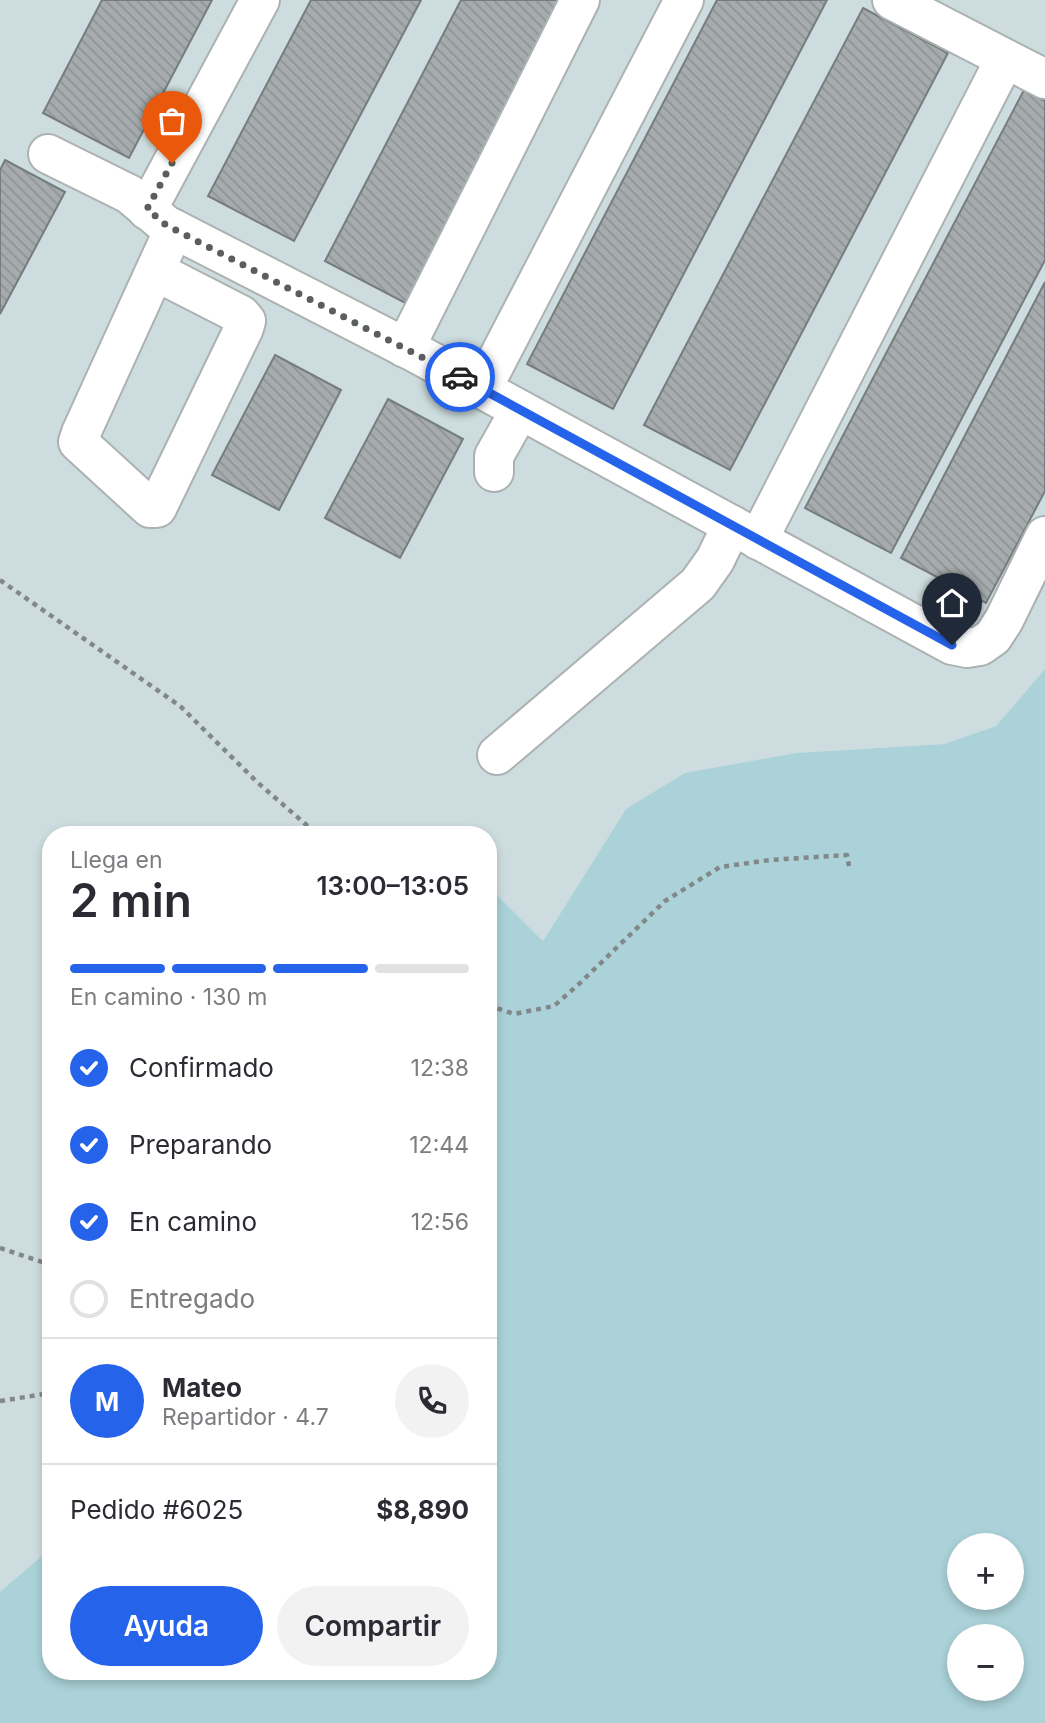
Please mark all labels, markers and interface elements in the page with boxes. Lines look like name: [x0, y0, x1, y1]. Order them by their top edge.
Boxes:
pin: [142, 91, 202, 163]
icon: bag: [153, 102, 191, 140]
courier: [425, 342, 495, 412]
icon: car: [441, 358, 479, 396]
pin: [922, 573, 982, 645]
icon: home: [933, 584, 971, 622]
text: Llega en: [70, 846, 162, 874]
text: 13:00–13:05: [317, 870, 469, 901]
text: 2 min: [70, 872, 192, 928]
text: En camino · 130 m: [70, 983, 268, 1011]
icon: check: [70, 1049, 108, 1087]
text: Confirmado: [129, 1052, 274, 1083]
text: 12:38: [411, 1054, 469, 1082]
icon: check: [70, 1126, 108, 1164]
text: Preparando: [129, 1129, 272, 1160]
text: 12:44: [409, 1131, 469, 1159]
icon: check: [70, 1203, 108, 1241]
text: En camino: [129, 1206, 257, 1237]
text: 12:56: [411, 1208, 469, 1236]
text: Entregado: [129, 1283, 255, 1314]
button: phone: [395, 1364, 469, 1438]
text: Mateo: [162, 1372, 242, 1403]
text: M: [95, 1386, 119, 1417]
text: Repartidor · 4.7: [162, 1403, 329, 1431]
text: Pedido #6025: [70, 1494, 243, 1525]
text: $8,890: [376, 1494, 469, 1525]
map controls: [947, 1533, 1024, 1701]
button: +: [947, 1533, 1024, 1610]
button: Ayuda: [70, 1586, 263, 1666]
button: Compartir: [277, 1586, 469, 1666]
button: −: [947, 1624, 1024, 1701]

